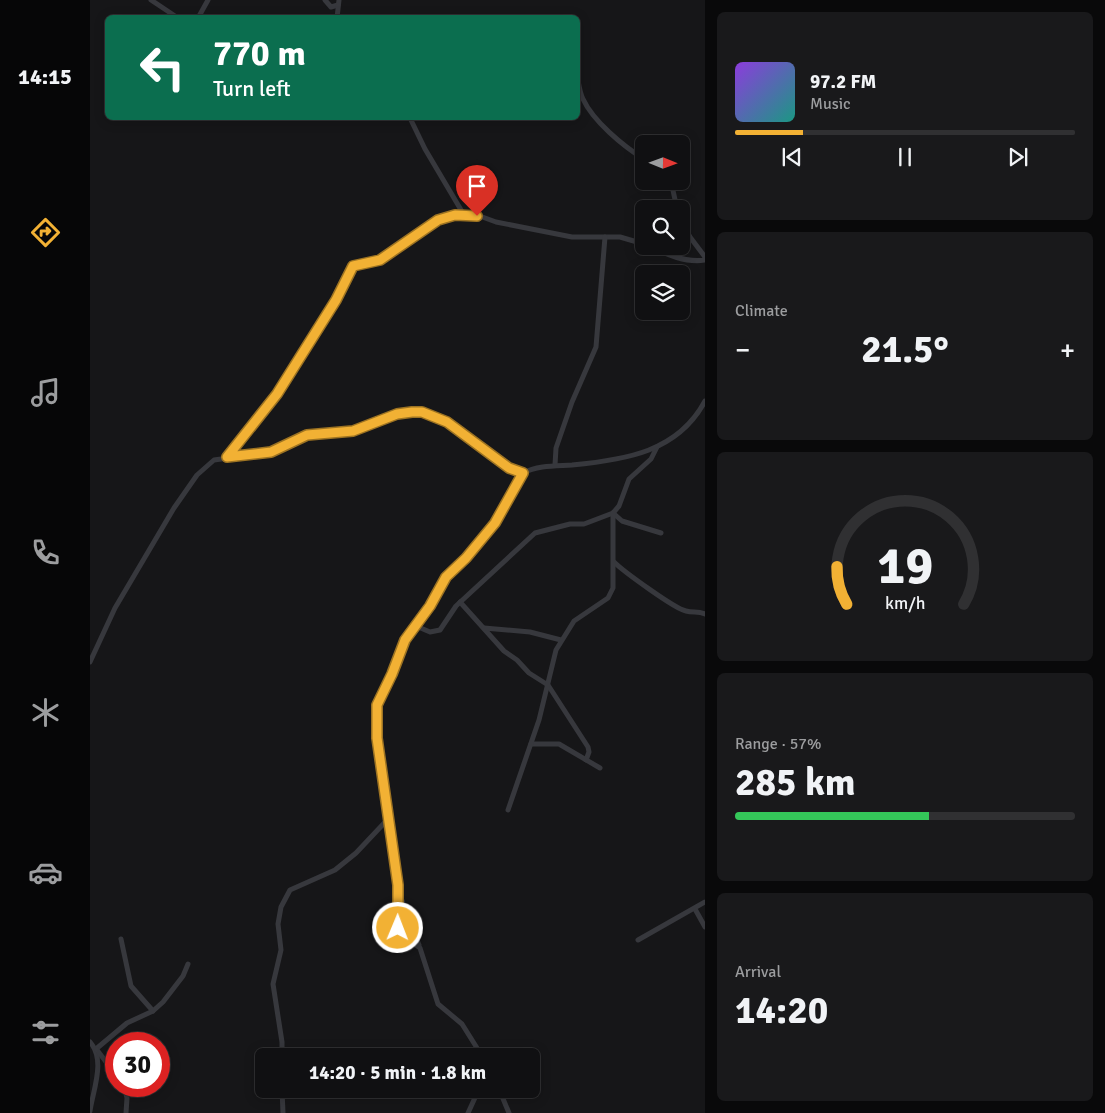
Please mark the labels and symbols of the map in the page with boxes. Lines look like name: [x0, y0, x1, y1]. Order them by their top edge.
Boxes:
north arrow: [635, 135, 690, 190]
pin: [456, 165, 498, 216]
position arrow: [371, 901, 423, 953]
speed limit sign: 30: [105, 1032, 170, 1097]

